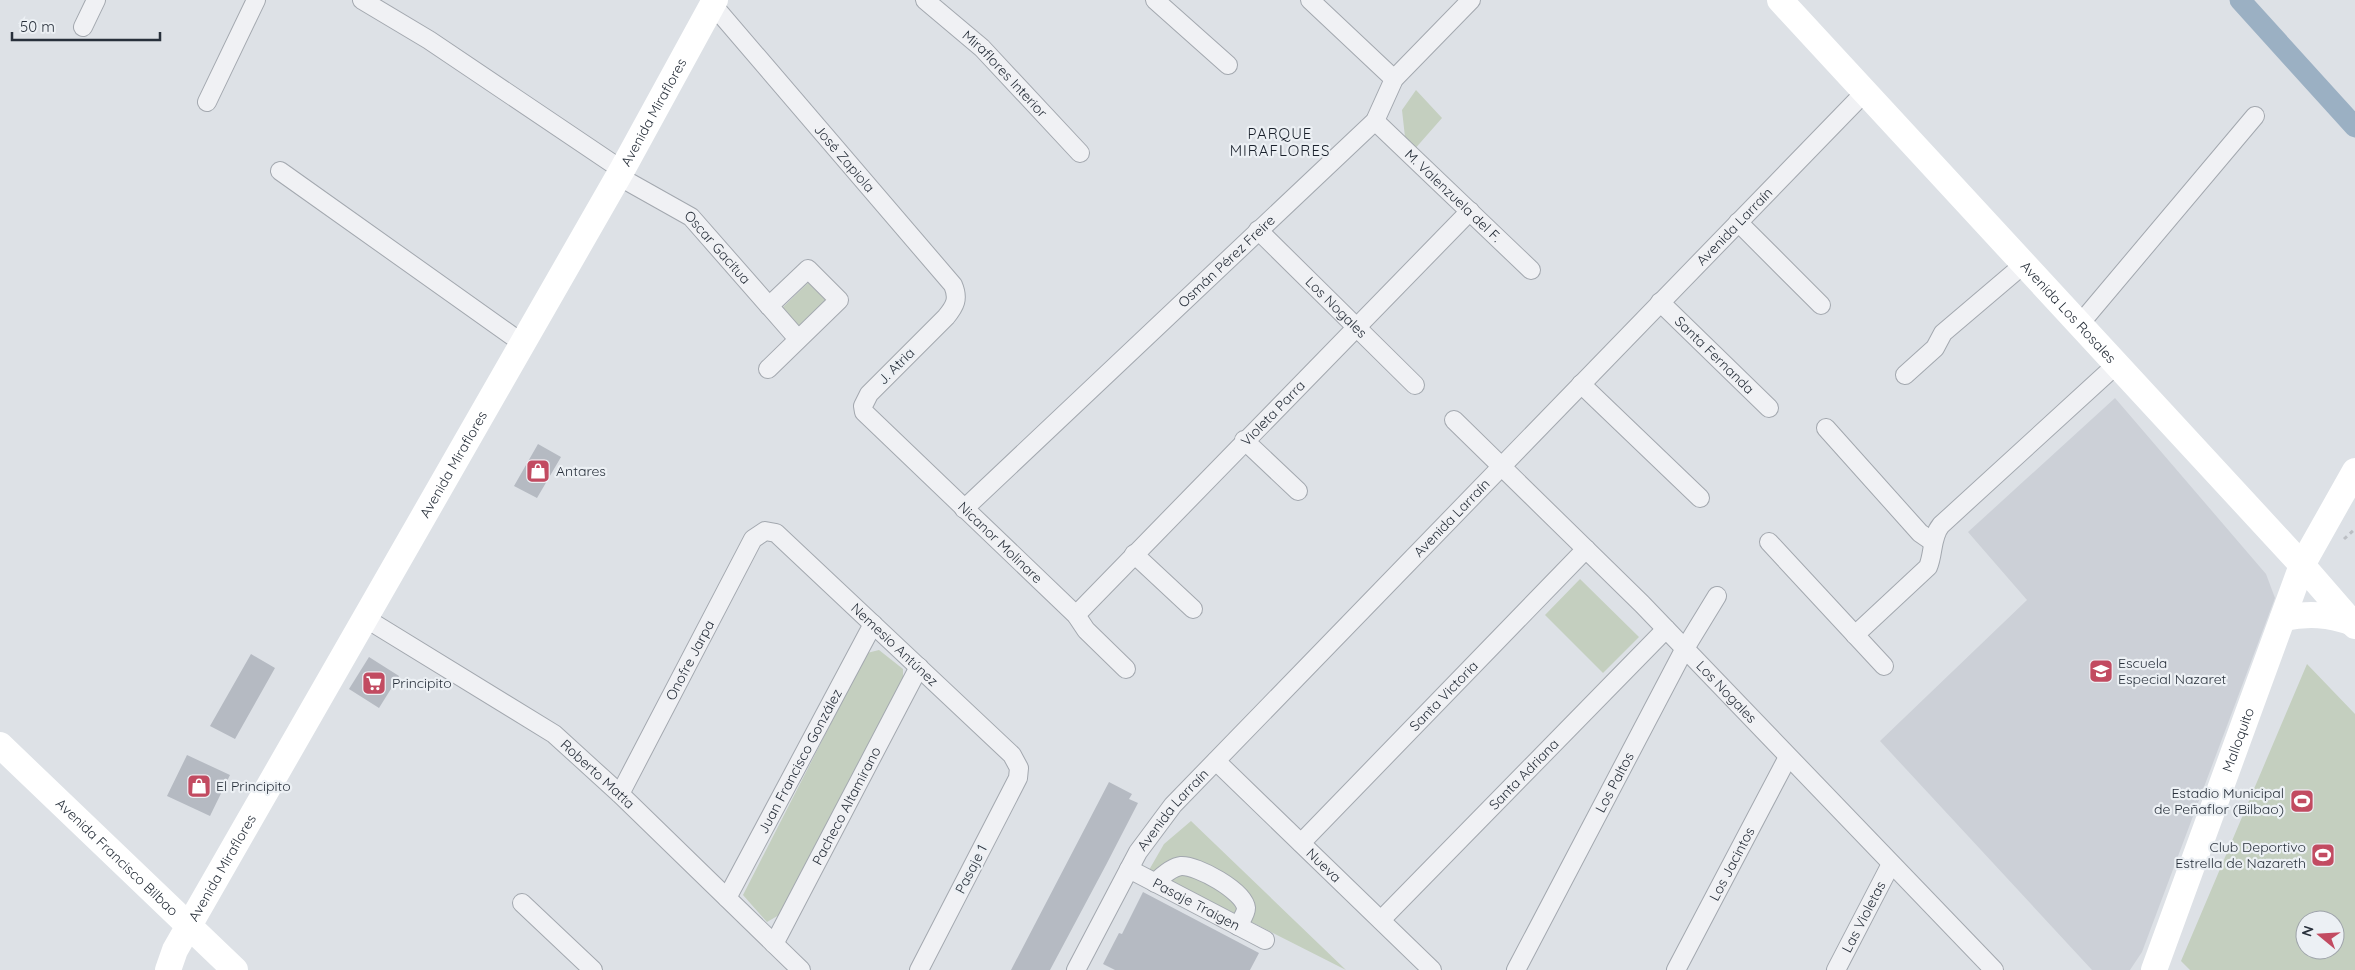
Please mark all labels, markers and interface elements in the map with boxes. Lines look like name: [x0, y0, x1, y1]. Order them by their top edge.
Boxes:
scale bar: [12, 10, 160, 42]
text: 50 m: [20, 17, 55, 36]
street label: Miraflores Interior: [959, 26, 1052, 122]
street label: Avenida Miraflores: [617, 55, 690, 169]
street label: José Zapiola: [810, 121, 879, 196]
district label: PARQUE MIRAFLORES: [1230, 124, 1330, 160]
street label: M. Valenzuela del F.: [1401, 145, 1505, 246]
street label: Avenida Larraín: [1692, 184, 1776, 269]
street label: Oscar Gacitua: [682, 206, 755, 288]
street label: Osmán Pérez Freire: [1174, 211, 1279, 311]
street label: Avenida Los Rosales: [2017, 257, 2120, 367]
street label: Los Nogales: [1302, 273, 1371, 342]
street label: Santa Fernanda: [1671, 312, 1758, 398]
street label: J. Atria: [874, 344, 918, 388]
street label: Violeta Parra: [1237, 376, 1309, 450]
street label: Avenida Miraflores: [416, 408, 491, 521]
shop icon: Antares: [525, 458, 551, 484]
place label: Antares: [556, 462, 606, 480]
street label: Avenida Larraín: [1410, 475, 1494, 561]
street label: Nicanor Molinare: [954, 498, 1047, 587]
street label: Nemesio Antúnez: [847, 599, 942, 690]
street label: Onofre Jarpa: [661, 617, 718, 703]
place label: Escuela Especial Nazaret: [2118, 654, 2227, 688]
street label: Santa Victoria: [1406, 657, 1482, 735]
street label: Los Nogales: [1692, 657, 1761, 727]
school or university icon: Escuela Especial Nazaret: [2088, 658, 2114, 684]
supermarket icon: Principito: [361, 670, 387, 696]
place label: Principito: [392, 674, 452, 692]
street label: Juan Francisco González: [754, 685, 846, 837]
street label: Malloquito: [2218, 705, 2258, 775]
street label: Roberto Matta: [557, 735, 639, 813]
street label: Santa Adriana: [1485, 735, 1563, 814]
street label: Pacheco Altamirano: [808, 744, 885, 868]
street label: Los Paltos: [1591, 749, 1638, 816]
street label: Avenida Larraín: [1133, 765, 1212, 854]
shop icon: El Principito: [186, 773, 212, 799]
place label: El Principito: [216, 777, 291, 795]
place label: Estadio Municipal de Peñaflor (Bilbao): [2154, 784, 2284, 818]
sports icon: Estadio Municipal de Peñaflor (Bilbao): [2289, 788, 2315, 814]
street label: Avenida Francisco Bilbao: [52, 794, 182, 920]
street label: Avenida Miraflores: [184, 811, 260, 924]
street label: Los Jacintos: [1705, 824, 1759, 904]
place label: Club Deportivo Estrella de Nazareth: [2175, 838, 2306, 872]
street label: Pasaje 1: [951, 841, 991, 897]
sports icon: Club Deportivo Estrella de Nazareth: [2310, 842, 2336, 868]
street label: Nueva: [1302, 844, 1345, 886]
street label: Pasaje Traigen: [1150, 874, 1243, 934]
street label: Las Violetas: [1838, 878, 1890, 955]
north arrow: [2295, 910, 2345, 960]
text: N: [2297, 923, 2318, 939]

